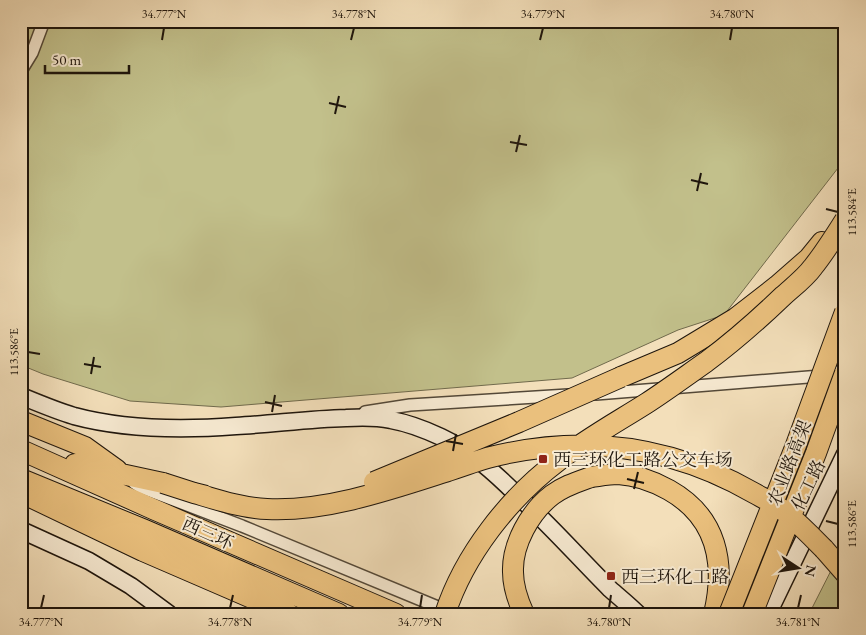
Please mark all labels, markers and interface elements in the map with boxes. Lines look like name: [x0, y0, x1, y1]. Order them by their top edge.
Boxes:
text: 34.777°N: [142, 6, 187, 22]
text: 34.778°N: [332, 6, 377, 22]
text: 34.779°N: [521, 6, 566, 22]
text: 34.780°N: [710, 6, 755, 22]
scale bar: [45, 42, 129, 74]
text: 50 m: [52, 50, 81, 69]
text: 113.584°E: [844, 188, 860, 236]
text: 113.586°E: [6, 328, 22, 376]
street label: 农业路高架: [762, 417, 816, 509]
place label: 西三环化工路公交车场: [553, 448, 733, 471]
marker: 西三环化工路公交车场: [537, 453, 549, 465]
street label: 化工路: [786, 456, 830, 514]
text: 113.586°E: [844, 500, 860, 548]
street label: 西三环: [179, 512, 237, 554]
north arrow: [774, 542, 824, 592]
text: N: [801, 563, 821, 579]
place label: 西三环化工路: [621, 565, 729, 588]
marker: 西三环化工路: [605, 570, 617, 582]
text: 34.777°N: [19, 614, 64, 630]
text: 34.778°N: [208, 614, 253, 630]
text: 34.779°N: [398, 614, 443, 630]
text: 34.780°N: [587, 614, 632, 630]
text: 34.781°N: [776, 614, 821, 630]

